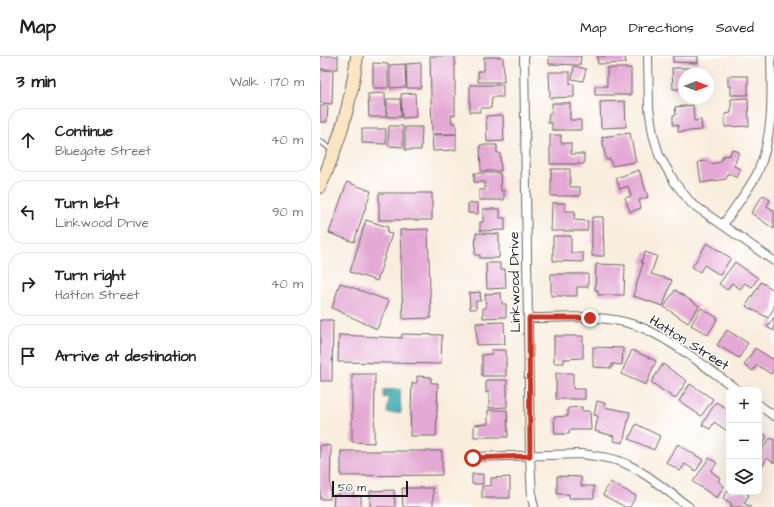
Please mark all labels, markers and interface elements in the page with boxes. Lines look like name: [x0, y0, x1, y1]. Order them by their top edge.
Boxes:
text: Map: [20, 14, 56, 41]
text: Map: [580, 18, 607, 38]
text: Directions: [629, 18, 694, 38]
text: Saved: [716, 18, 754, 38]
north arrow: [678, 68, 714, 104]
text: 3 min: [16, 70, 56, 94]
text: Walk · 170 m: [230, 73, 304, 91]
text: Continue: [55, 121, 113, 142]
icon: ahead: [17, 129, 39, 151]
text: 40 m: [271, 131, 303, 149]
text: Bluegate Street: [55, 142, 151, 160]
text: Turn left: [55, 193, 119, 214]
icon: left: [17, 201, 39, 223]
text: 90 m: [272, 203, 303, 221]
text: Linkwood Drive: [55, 214, 149, 232]
street label: Linkwood Drive: [504, 231, 526, 333]
text: Turn right: [55, 265, 126, 286]
icon: right: [17, 273, 39, 295]
text: 40 m: [271, 275, 303, 293]
text: Hatton Street: [55, 286, 139, 304]
route end: [581, 309, 599, 327]
street label: Hatton Street: [645, 311, 733, 376]
icon: arrive: [17, 345, 39, 367]
text: Arrive at destination: [55, 346, 196, 367]
map controls: [726, 387, 762, 495]
button: +: [726, 387, 762, 423]
button: −: [726, 423, 762, 459]
route start: [464, 449, 482, 467]
button: layers: [726, 459, 762, 495]
scale bar: [332, 479, 408, 498]
text: 50 m: [338, 480, 366, 495]

